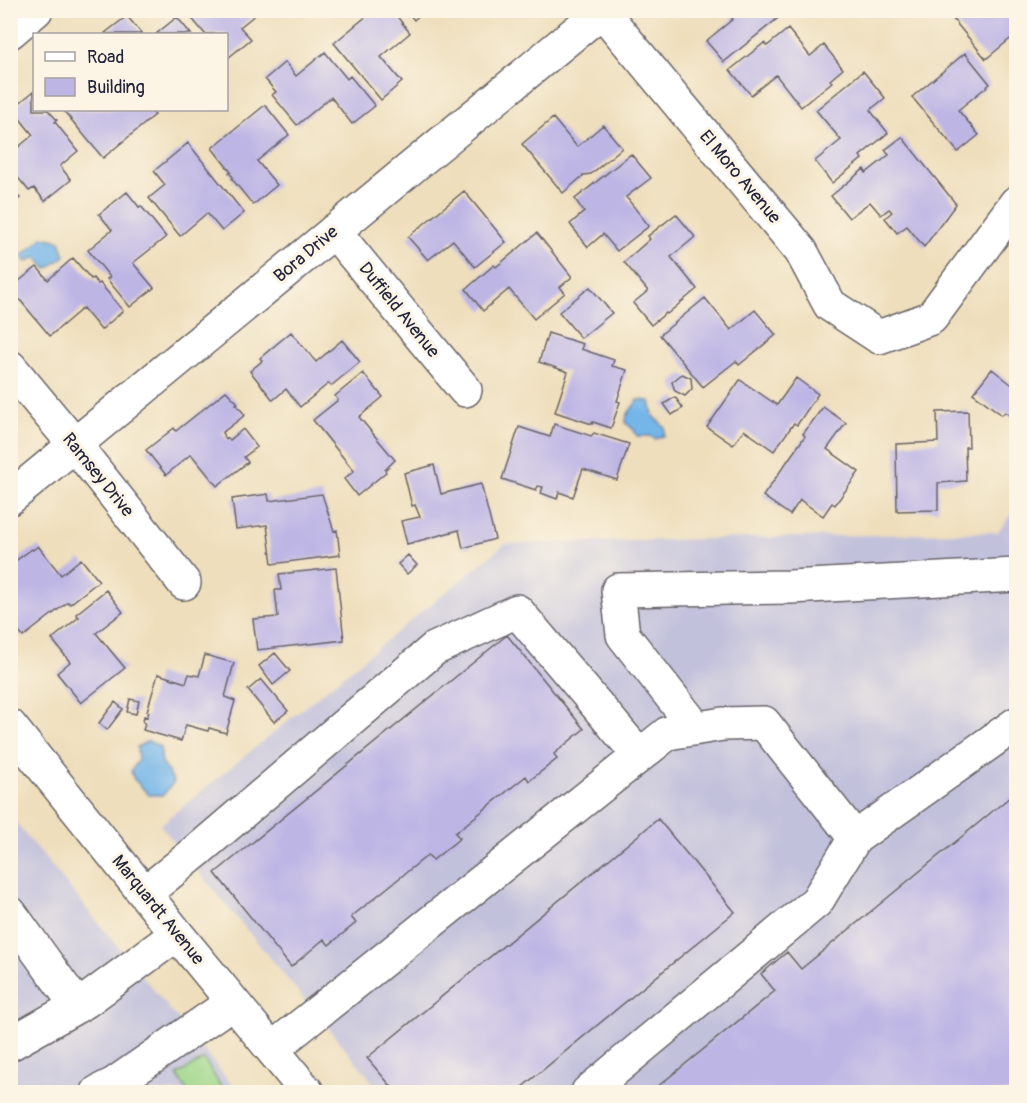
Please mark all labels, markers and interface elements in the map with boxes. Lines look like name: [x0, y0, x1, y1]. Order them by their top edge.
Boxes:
legend: [33, 33, 228, 111]
text: Road: [87, 46, 124, 69]
text: Building: [87, 76, 145, 99]
street label: El Moro Avenue: [694, 126, 786, 229]
street label: Bora Drive: [269, 220, 343, 288]
street label: Duffield Avenue: [353, 258, 445, 362]
street label: Ramsey Drive: [57, 428, 139, 522]
street label: Marquardt Avenue: [107, 850, 209, 970]

